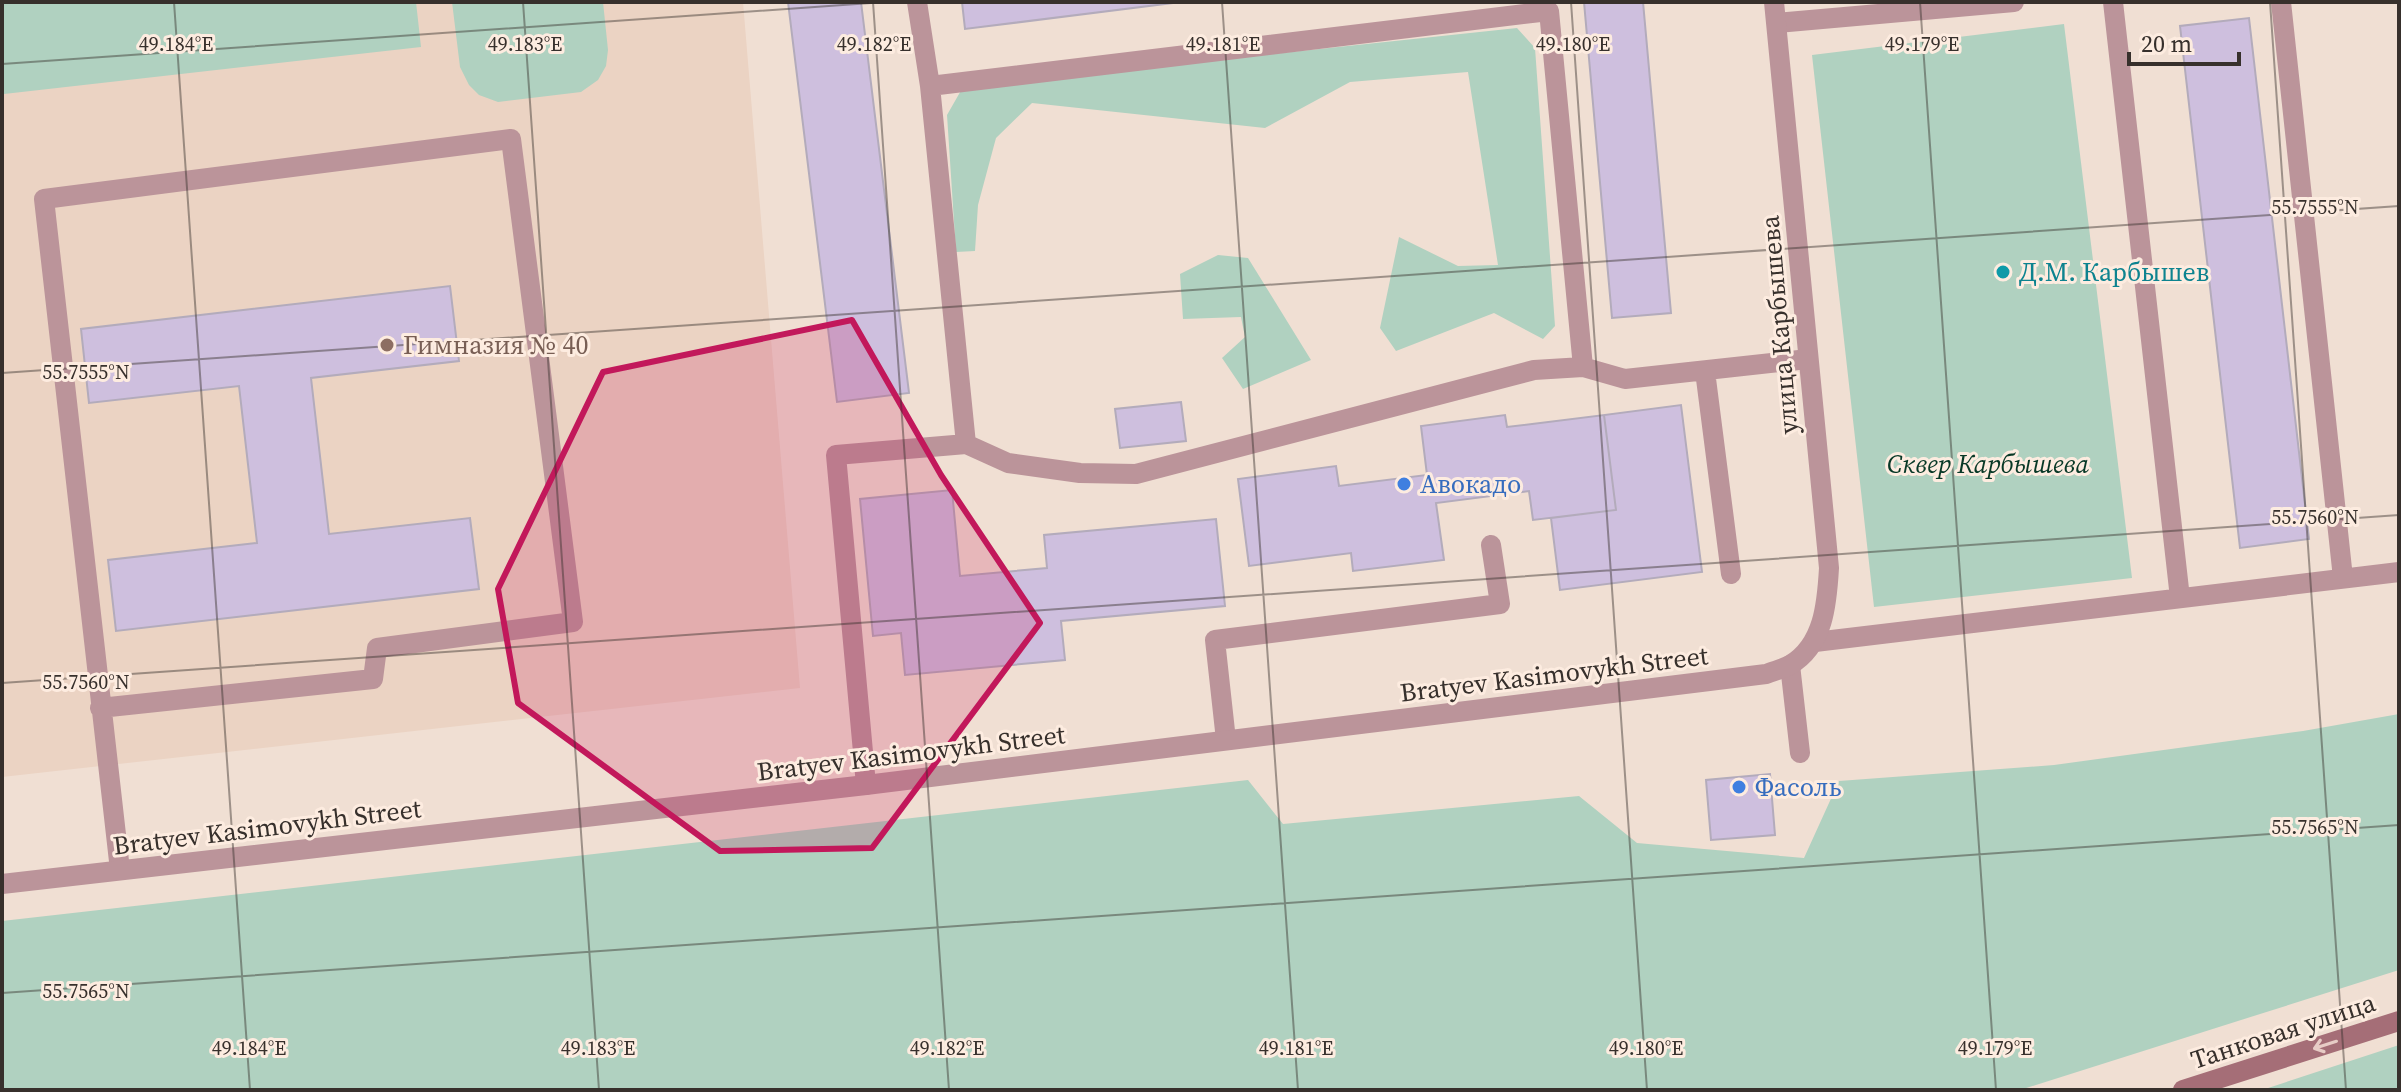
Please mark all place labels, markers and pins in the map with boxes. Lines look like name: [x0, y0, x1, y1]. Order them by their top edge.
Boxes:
place label: Д.М. Карбышев: [2019, 254, 2209, 290]
marker: Д.М. Карбышев: [1994, 263, 2012, 281]
place label: Гимназия № 40: [403, 327, 589, 363]
marker: Гимназия № 40: [378, 336, 396, 354]
place label: Авокадо: [1420, 466, 1521, 502]
marker: Авокадо: [1395, 475, 1413, 493]
place label: Фасоль: [1755, 769, 1842, 805]
marker: Фасоль: [1730, 778, 1748, 796]

